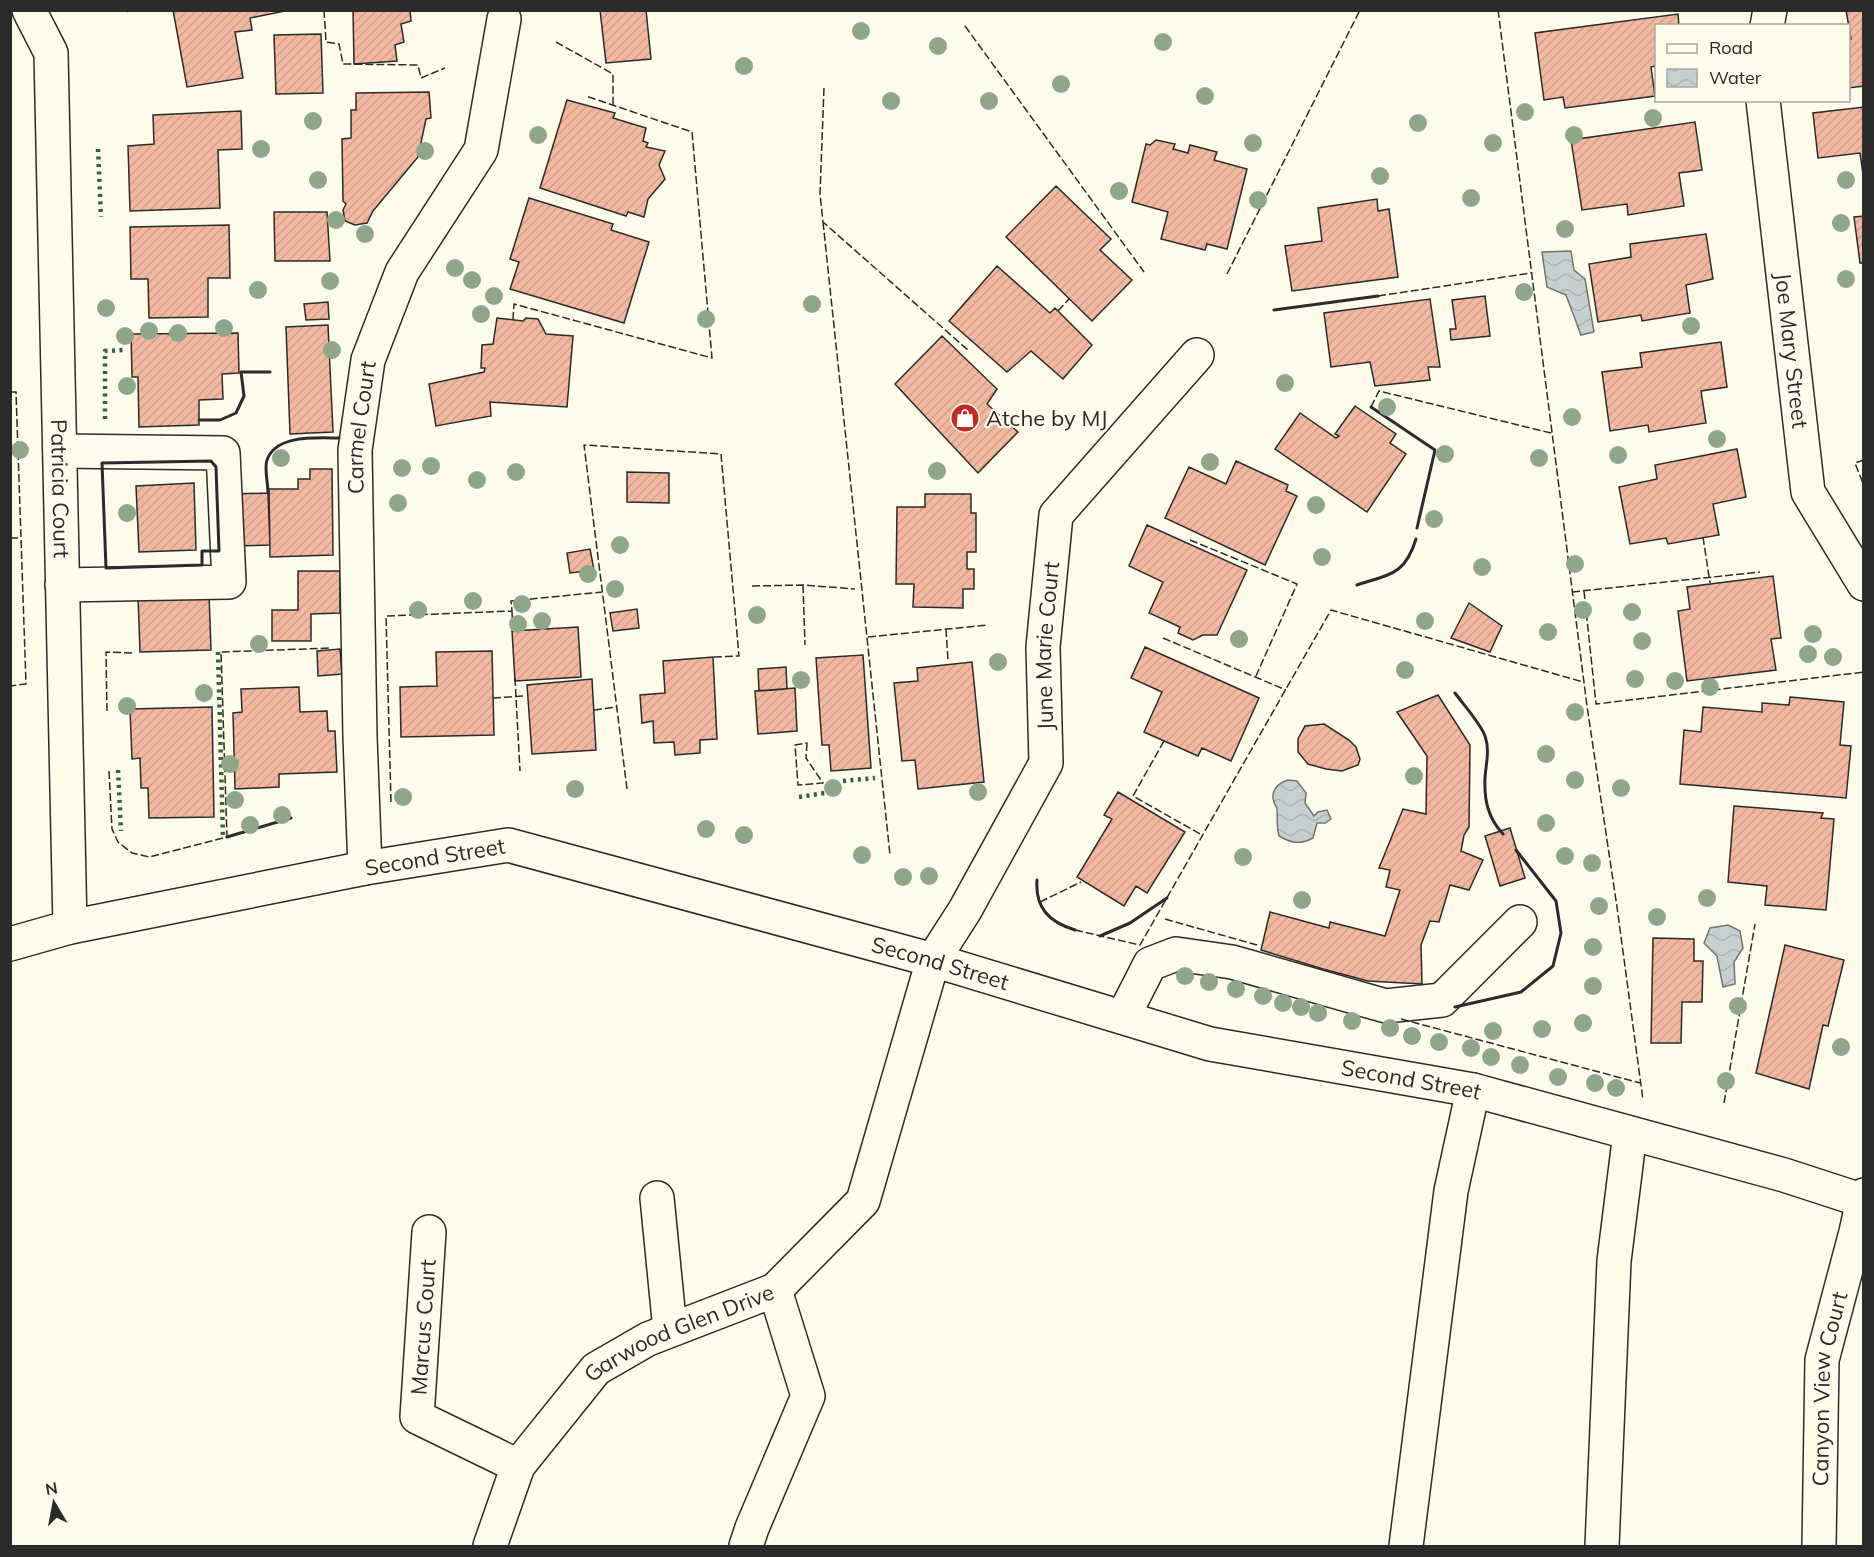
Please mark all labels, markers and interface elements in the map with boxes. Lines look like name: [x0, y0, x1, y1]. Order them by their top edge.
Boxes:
legend: [1655, 24, 1850, 102]
text: Road: [1709, 36, 1753, 59]
text: Water: [1709, 66, 1762, 89]
street label: Joe Mary Street: [1769, 271, 1815, 430]
street label: Carmel Court: [340, 359, 382, 494]
shop icon: Atche by MJ: [949, 402, 981, 434]
place label: Atche by MJ: [986, 404, 1108, 432]
street label: Patricia Court: [45, 419, 76, 559]
street label: June Marie Court: [1029, 560, 1065, 731]
street label: Second Street: [363, 832, 507, 882]
street label: Second Street: [868, 930, 1012, 996]
street label: Second Street: [1339, 1053, 1485, 1106]
street label: Marcus Court: [404, 1258, 442, 1396]
street label: Garwood Glen Drive: [577, 1278, 778, 1387]
street label: Canyon View Court: [1806, 1288, 1854, 1487]
north arrow: [24, 1473, 84, 1533]
text: N: [44, 1477, 59, 1499]

